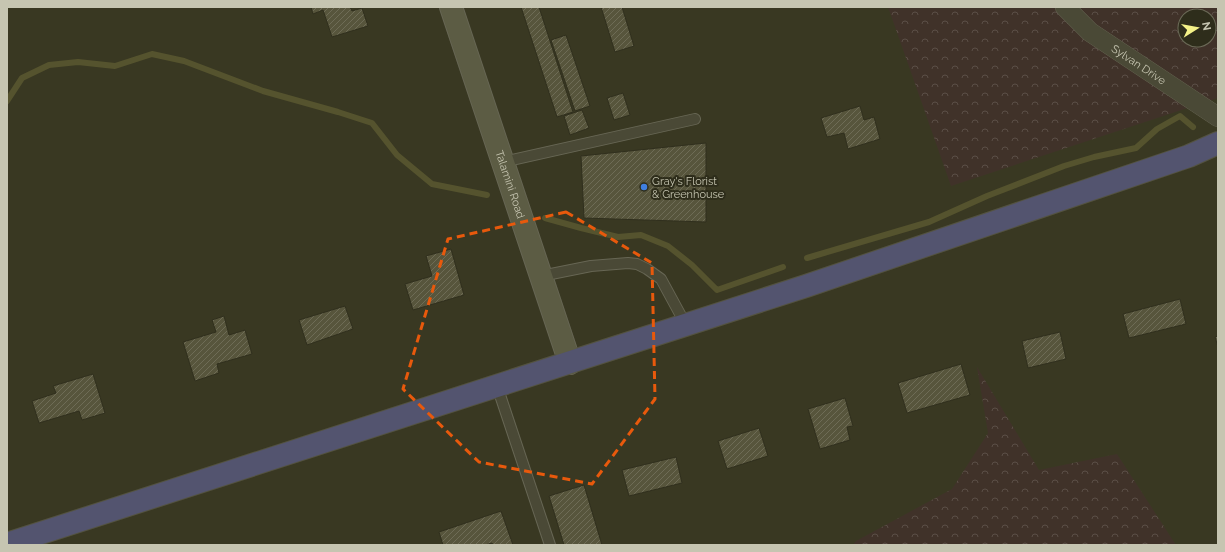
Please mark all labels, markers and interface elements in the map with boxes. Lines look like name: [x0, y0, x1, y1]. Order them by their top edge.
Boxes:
north arrow: [1177, 8, 1217, 48]
text: N: [1199, 21, 1214, 32]
street label: Sylvan Drive: [1109, 42, 1169, 88]
street label: Talamini Road: [492, 149, 527, 220]
place label: Gray's Florist & Greenhouse: [652, 175, 725, 201]
marker: Gray's Florist & Greenhouse: [639, 182, 649, 192]

